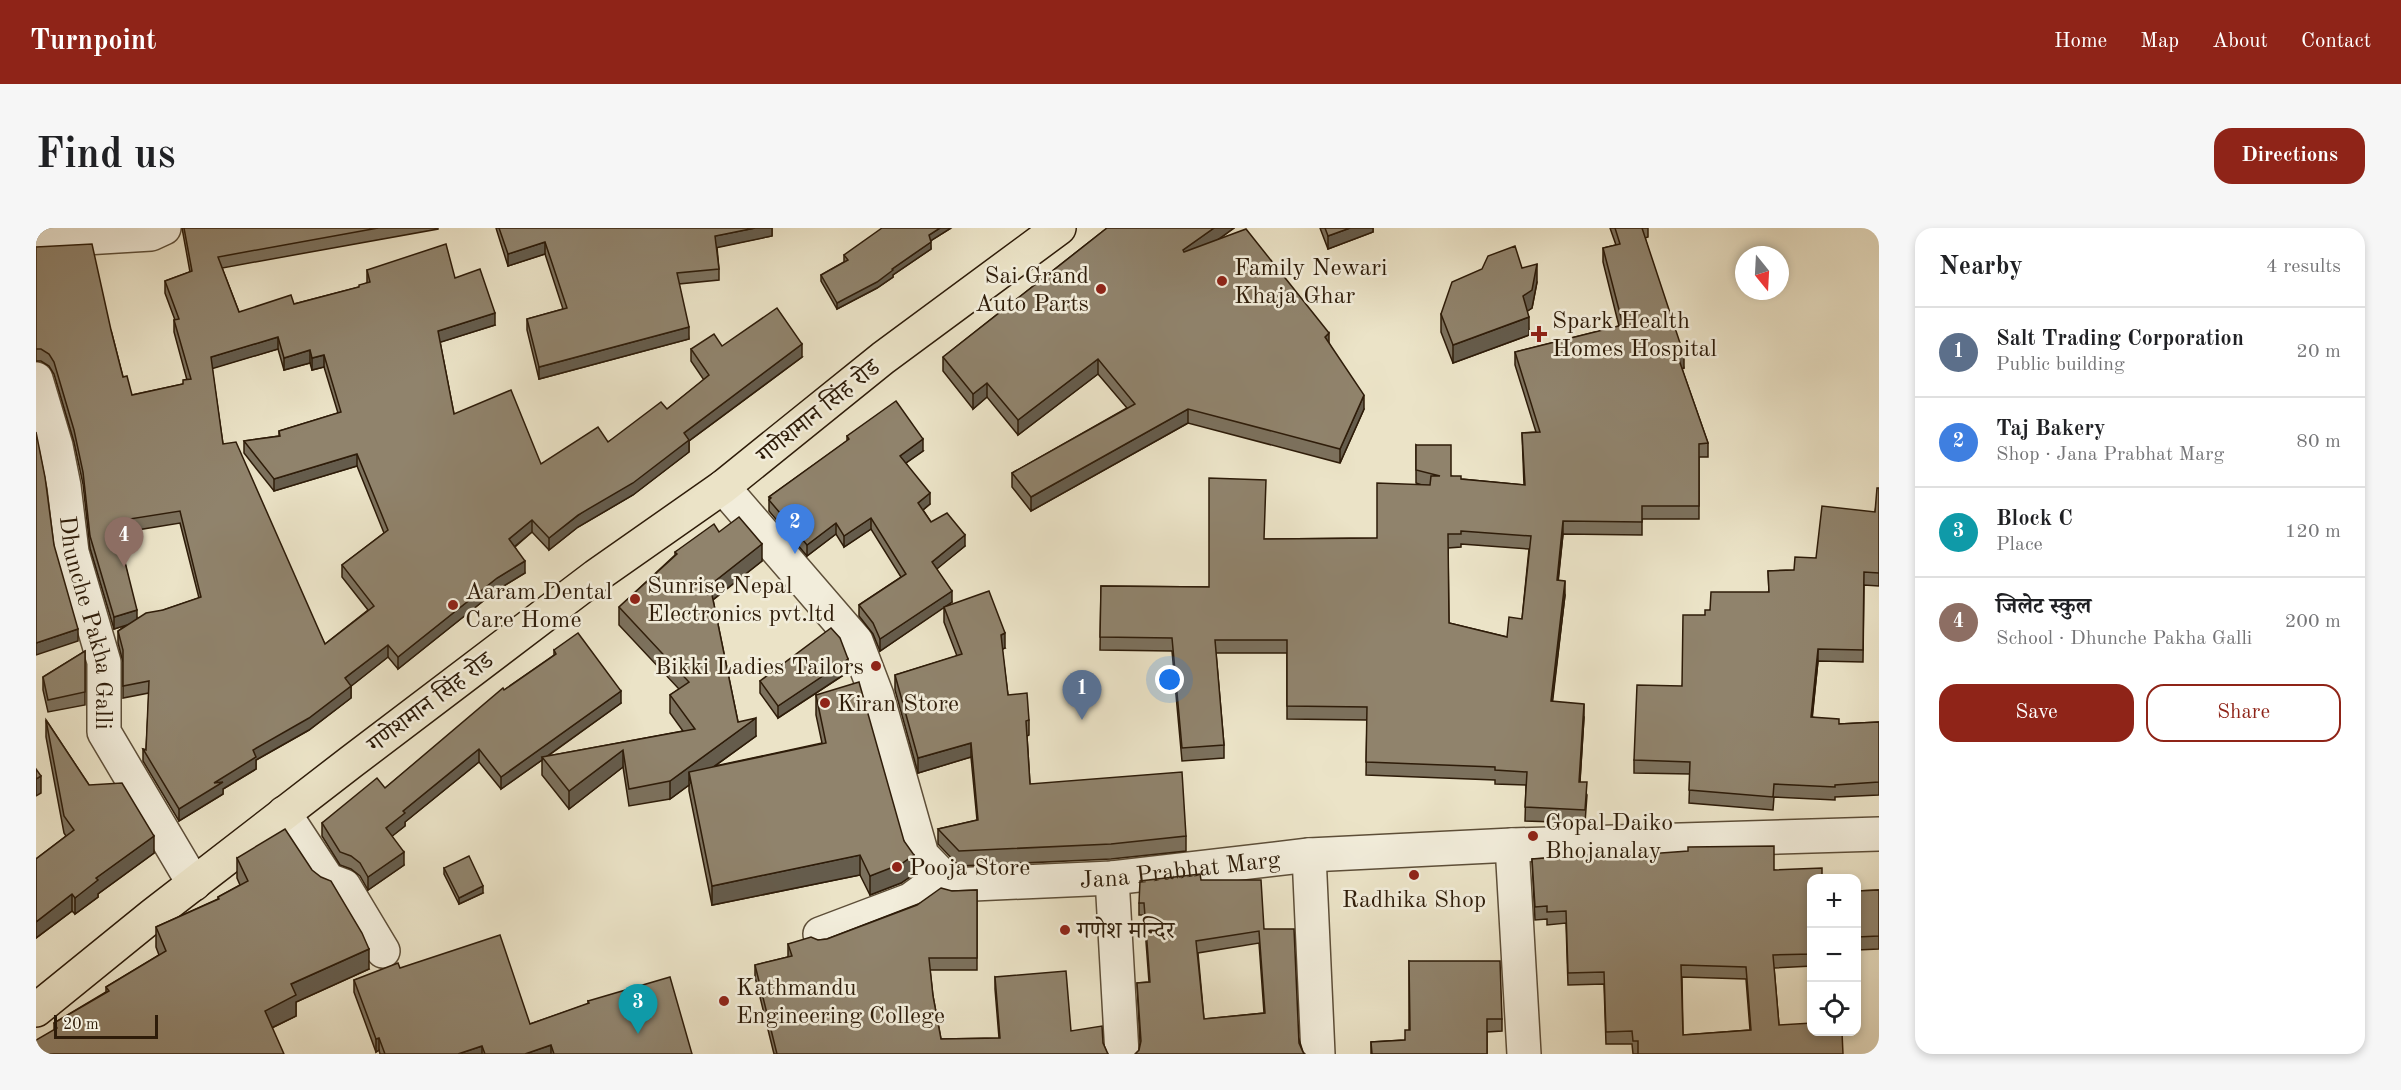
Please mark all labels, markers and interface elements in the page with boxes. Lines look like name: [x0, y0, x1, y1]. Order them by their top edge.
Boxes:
text: Turnpoint: [30, 28, 157, 56]
text: Home: [2054, 31, 2107, 52]
text: Map: [2140, 31, 2179, 52]
text: About: [2212, 31, 2268, 52]
text: Contact: [2301, 31, 2371, 52]
button: Directions: [2214, 128, 2365, 184]
text: Find us: [36, 135, 175, 177]
north arrow: [1735, 246, 1789, 300]
text: Nearby: [1939, 254, 2023, 280]
place label: Family Newari Khaja Ghar: [1234, 257, 1388, 309]
text: 4 results: [2266, 257, 2341, 277]
place label: Sai Grand Auto Parts: [975, 265, 1089, 317]
marker: Family Newari Khaja Ghar: [1215, 274, 1229, 288]
marker: Sai Grand Auto Parts: [1094, 282, 1108, 296]
place label: Spark Health Homes Hospital: [1552, 310, 1717, 362]
marker: Spark Health Homes Hospital: [1530, 325, 1548, 343]
text: Salt Trading Corporation: [1996, 328, 2244, 350]
text: 1: [1953, 342, 1964, 362]
text: 20 m: [2296, 342, 2341, 362]
street label: गणेशमान सिंह रोड: [750, 352, 886, 470]
text: Public building: [1996, 355, 2125, 375]
text: Taj Bakery: [1996, 418, 2106, 440]
text: 2: [1953, 432, 1964, 452]
text: 80 m: [2296, 432, 2341, 452]
text: Shop · Jana Prabhat Marg: [1996, 445, 2224, 465]
pin: 2: [776, 504, 814, 554]
text: Block C: [1996, 508, 2073, 530]
street label: Dhunche Pakha Galli: [54, 514, 114, 730]
pin: 4: [104, 518, 143, 567]
text: 3: [1953, 522, 1964, 542]
text: 120 m: [2285, 522, 2341, 542]
text: Place: [1996, 535, 2043, 555]
place label: Sunrise Nepal Electronics pvt.ltd: [647, 575, 835, 627]
place label: Aaram Dental Care Home: [465, 581, 612, 633]
marker: Sunrise Nepal Electronics pvt.ltd: [628, 592, 642, 606]
text: जिलेट स्कुल: [1996, 596, 2091, 618]
marker: Aaram Dental Care Home: [446, 598, 460, 612]
text: 4: [1953, 612, 1964, 632]
text: 200 m: [2285, 612, 2341, 632]
text: School · Dhunche Pakha Galli: [1996, 629, 2252, 649]
street label: गणेशमान सिंह रोड: [361, 645, 499, 759]
place label: Bikki Ladies Tailors: [655, 656, 864, 680]
marker: Bikki Ladies Tailors: [869, 659, 883, 673]
your location: [1155, 665, 1184, 694]
pin: 1: [1062, 670, 1102, 720]
button: Save: [1939, 684, 2134, 742]
button: Share: [2146, 684, 2341, 742]
place label: Kiran Store: [837, 693, 959, 717]
marker: Kiran Store: [818, 696, 832, 710]
place label: Gopal Daiko Bhojanalay: [1545, 812, 1673, 864]
marker: Gopal Daiko Bhojanalay: [1526, 829, 1540, 843]
street label: Jana Prabhat Marg: [1079, 848, 1282, 893]
place label: Pooja Store: [909, 857, 1030, 881]
marker: Pooja Store: [890, 860, 904, 874]
marker: Radhika Shop: [1407, 868, 1421, 882]
map controls: [1807, 874, 1861, 1036]
button: +: [1807, 874, 1861, 928]
place label: Radhika Shop: [1342, 889, 1486, 913]
place label: गणेश मन्दिर: [1076, 916, 1175, 944]
marker: गणेश मन्दिर: [1058, 923, 1072, 937]
button: −: [1807, 928, 1861, 982]
place label: Kathmandu Engineering College: [736, 977, 945, 1029]
button: locate: [1807, 982, 1861, 1036]
pin: 3: [618, 984, 658, 1034]
marker: Kathmandu Engineering College: [717, 994, 731, 1008]
scale bar: [54, 1012, 158, 1040]
text: 20 m: [63, 1017, 99, 1033]

